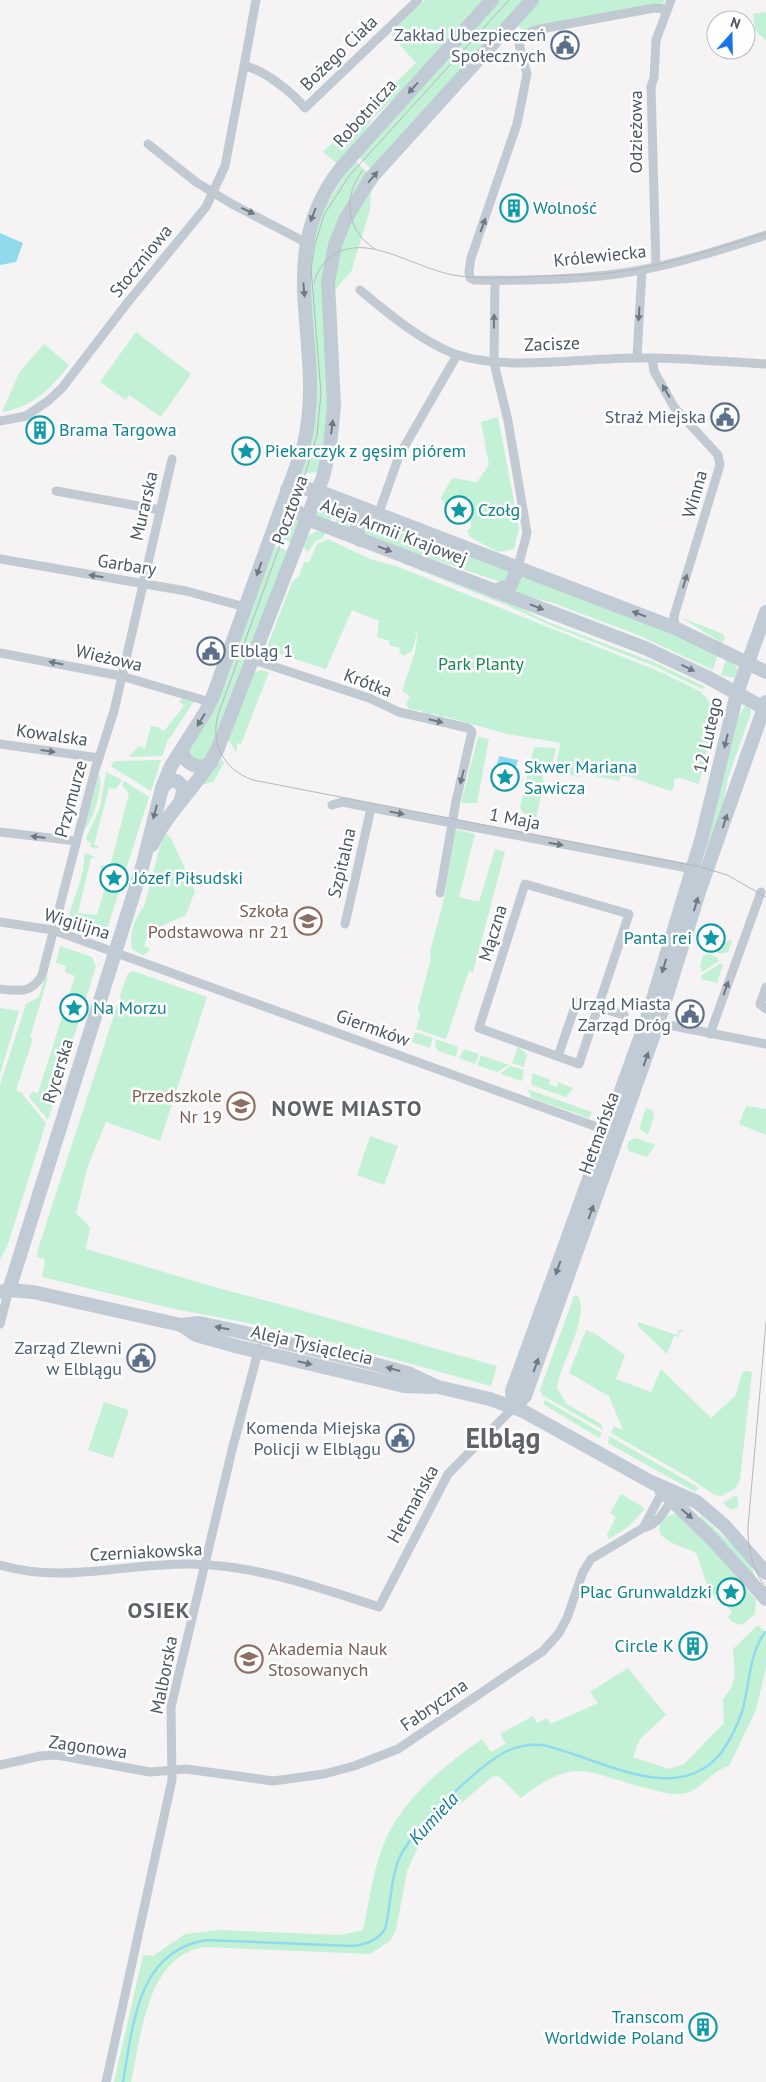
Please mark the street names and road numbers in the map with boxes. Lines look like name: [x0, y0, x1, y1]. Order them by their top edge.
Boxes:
street label: Bożego Ciała: [295, 10, 382, 95]
street label: Robotnicza: [328, 74, 401, 152]
street label: Odzieżowa: [624, 90, 647, 174]
street label: Stoczniowa: [104, 220, 177, 302]
street label: Królewiecka: [552, 239, 647, 272]
street label: Zacisze: [524, 331, 580, 356]
street label: Winna: [677, 467, 712, 520]
street label: Murarska: [124, 469, 163, 543]
street label: Pocztowa: [266, 472, 313, 548]
street label: Aleja Armii Krajowej: [318, 493, 471, 570]
street label: Garbary: [96, 549, 159, 581]
street label: Wieżowa: [73, 639, 145, 676]
street label: Krótka: [341, 663, 396, 702]
street label: 12 Lutego: [688, 695, 727, 775]
street label: Kowalska: [15, 718, 89, 751]
street label: Przymurze: [49, 758, 92, 840]
street label: 1 Maja: [488, 802, 543, 835]
street label: Szpitalna: [322, 826, 361, 900]
street label: Mączna: [473, 902, 512, 964]
street label: Wigilijna: [41, 903, 113, 944]
street label: Giermków: [333, 1004, 414, 1052]
street label: Rycerska: [37, 1036, 78, 1106]
street label: Hetmańska: [573, 1089, 624, 1177]
street label: Aleja Tysiąclecia: [249, 1319, 375, 1370]
street label: Hetmańska: [382, 1461, 443, 1547]
street label: Czerniakowska: [89, 1537, 203, 1566]
street label: Malborska: [145, 1634, 182, 1716]
street label: Fabryczna: [396, 1673, 472, 1736]
street label: Zagonowa: [47, 1730, 129, 1763]

